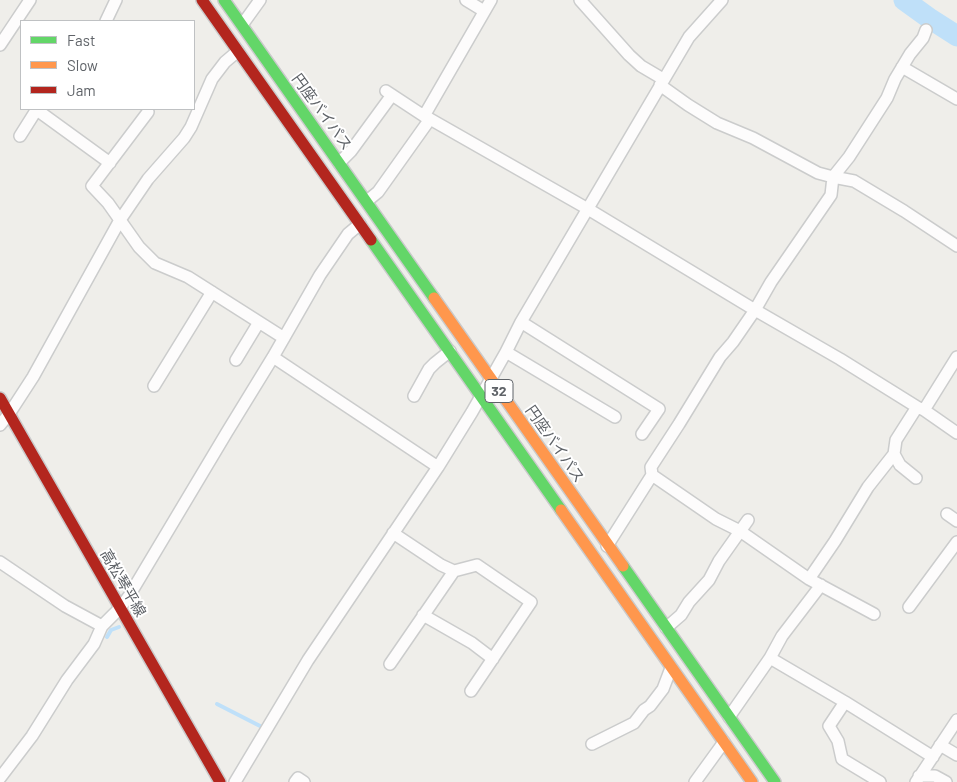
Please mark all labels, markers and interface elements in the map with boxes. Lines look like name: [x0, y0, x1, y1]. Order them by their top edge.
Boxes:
legend: [20, 20, 195, 110]
text: Fast: [67, 31, 95, 49]
text: Slow: [67, 56, 98, 74]
street label: 円座バイパス: [288, 70, 356, 154]
text: Jam: [67, 81, 96, 99]
road number: 32: [485, 380, 513, 402]
street label: 円座バイパス: [522, 402, 588, 486]
street label: 高松琴平線: [96, 546, 150, 620]

